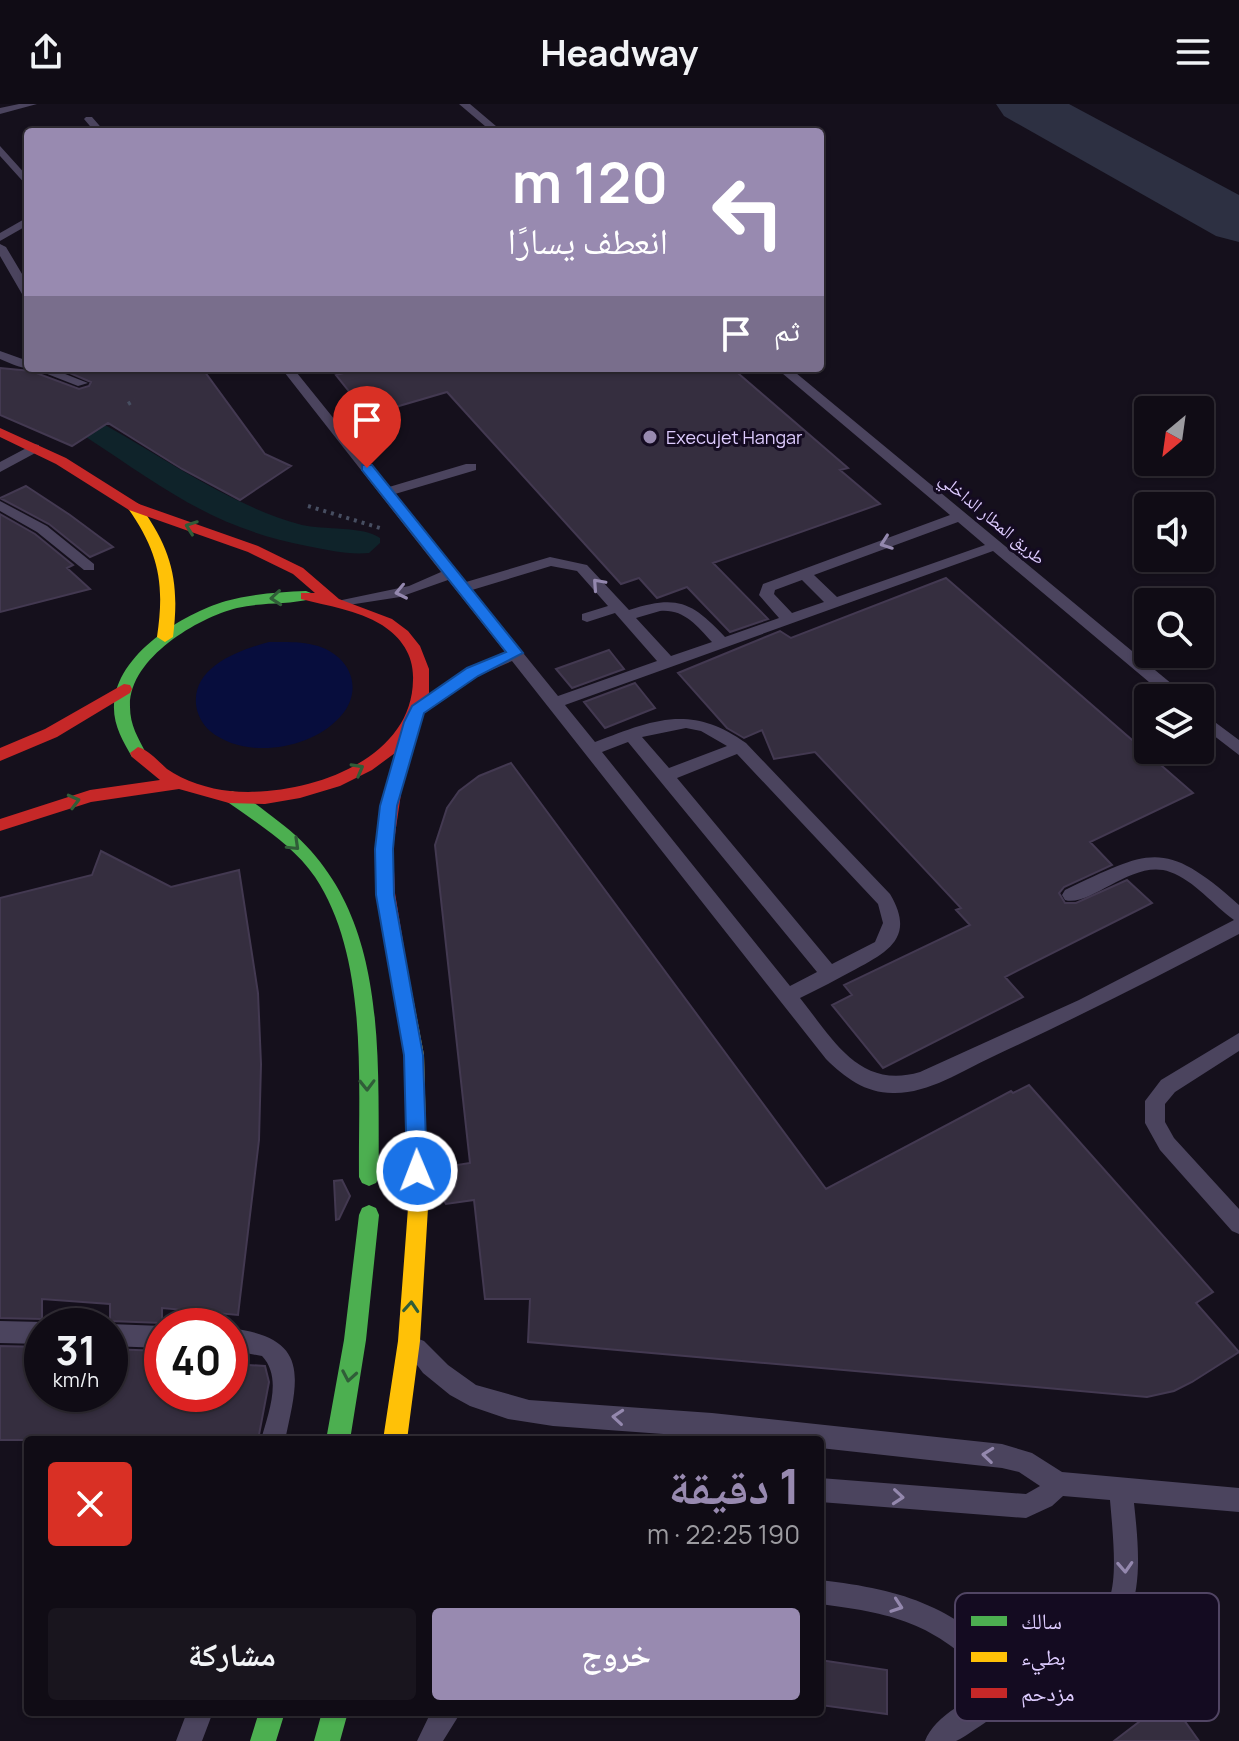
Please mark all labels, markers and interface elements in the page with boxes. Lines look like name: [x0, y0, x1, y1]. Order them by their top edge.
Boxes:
text: Headway: [541, 28, 698, 77]
icon: share: [24, 30, 68, 74]
icon: menu: [1171, 30, 1215, 74]
text: 120 m: [512, 143, 668, 220]
icon: left: [696, 160, 800, 264]
text: انعطف يسارًا: [508, 216, 668, 265]
text: ثم: [774, 309, 800, 350]
icon: arrive: [714, 312, 758, 356]
pin: [333, 386, 401, 468]
north arrow: [1134, 396, 1214, 476]
map controls: [1134, 396, 1214, 764]
icon: arrive: [345, 398, 389, 442]
place label: Execujet Hangar: [666, 425, 803, 449]
marker: Execujet Hangar: [641, 428, 659, 446]
street label: طريق المطار الداخلي: [933, 467, 1051, 572]
button: sound: [1134, 492, 1214, 572]
one-way arrow: [185, 520, 199, 537]
one-way arrow: [880, 533, 894, 550]
one-way arrow: [594, 578, 608, 593]
one-way arrow: [394, 583, 408, 600]
button: search: [1134, 588, 1214, 668]
one-way arrow: [269, 589, 282, 606]
button: layers: [1134, 684, 1214, 764]
one-way arrow: [350, 763, 364, 779]
one-way arrow: [67, 793, 81, 810]
one-way arrow: [285, 835, 299, 850]
one-way arrow: [358, 1079, 376, 1092]
position arrow: [375, 1129, 459, 1213]
one-way arrow: [402, 1300, 419, 1313]
speed limit sign: 40: [144, 1308, 248, 1412]
text: 31: [56, 1322, 96, 1377]
text: km/h: [53, 1366, 99, 1393]
one-way arrow: [341, 1369, 358, 1383]
one-way arrow: [611, 1409, 624, 1426]
one-way arrow: [981, 1446, 994, 1463]
text: 1 دقيقة: [669, 1453, 800, 1518]
button: close: [48, 1462, 132, 1546]
one-way arrow: [892, 1488, 905, 1505]
text: 190 m · 22:25: [647, 1516, 800, 1552]
one-way arrow: [1117, 1562, 1134, 1574]
legend: [955, 1593, 1219, 1721]
one-way arrow: [889, 1596, 903, 1612]
text: سالك: [1021, 1606, 1062, 1636]
button: مشاركة: [48, 1608, 416, 1700]
button: خروج: [432, 1608, 800, 1700]
text: بطيء: [1021, 1642, 1066, 1675]
text: مزدحم: [1021, 1678, 1075, 1708]

